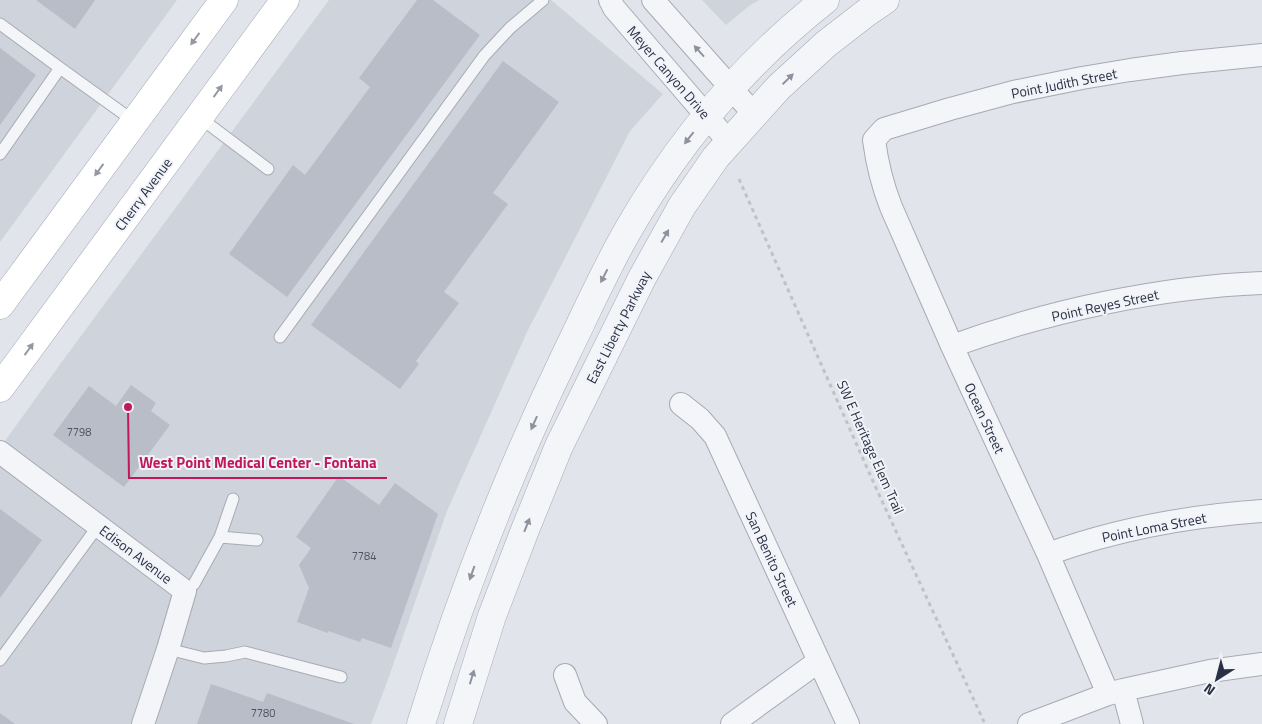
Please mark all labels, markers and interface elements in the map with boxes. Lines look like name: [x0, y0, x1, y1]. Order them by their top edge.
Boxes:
street label: Meyer Canyon Drive: [623, 21, 715, 123]
one-way arrow: [190, 32, 200, 46]
one-way arrow: [693, 46, 705, 58]
street label: Point Judith Street: [1009, 62, 1119, 104]
one-way arrow: [782, 73, 794, 85]
one-way arrow: [213, 85, 224, 98]
one-way arrow: [683, 131, 694, 144]
street label: Cherry Avenue: [109, 153, 177, 235]
one-way arrow: [94, 163, 104, 177]
one-way arrow: [661, 229, 670, 242]
street label: East Liberty Parkway: [580, 267, 656, 387]
one-way arrow: [600, 269, 608, 284]
street label: Point Reyes Street: [1050, 283, 1161, 327]
one-way arrow: [24, 342, 34, 355]
street label: SW E Heritage Elem Trail: [832, 377, 910, 517]
street label: Ocean Street: [959, 379, 1011, 457]
one-way arrow: [529, 416, 537, 430]
house number: 7798: [67, 424, 91, 440]
callout: West Point Medical Center - Fontana: [129, 448, 387, 478]
text: West Point Medical Center - Fontana: [139, 451, 377, 474]
street label: Point Loma Street: [1100, 507, 1208, 547]
street label: San Benito Street: [741, 508, 803, 610]
one-way arrow: [524, 517, 531, 532]
street label: Edison Avenue: [95, 520, 177, 588]
house number: 7784: [352, 548, 376, 564]
one-way arrow: [468, 566, 476, 581]
north arrow: [1192, 654, 1242, 704]
one-way arrow: [469, 670, 477, 685]
text: N: [1199, 679, 1219, 701]
house number: 7780: [251, 705, 275, 721]

